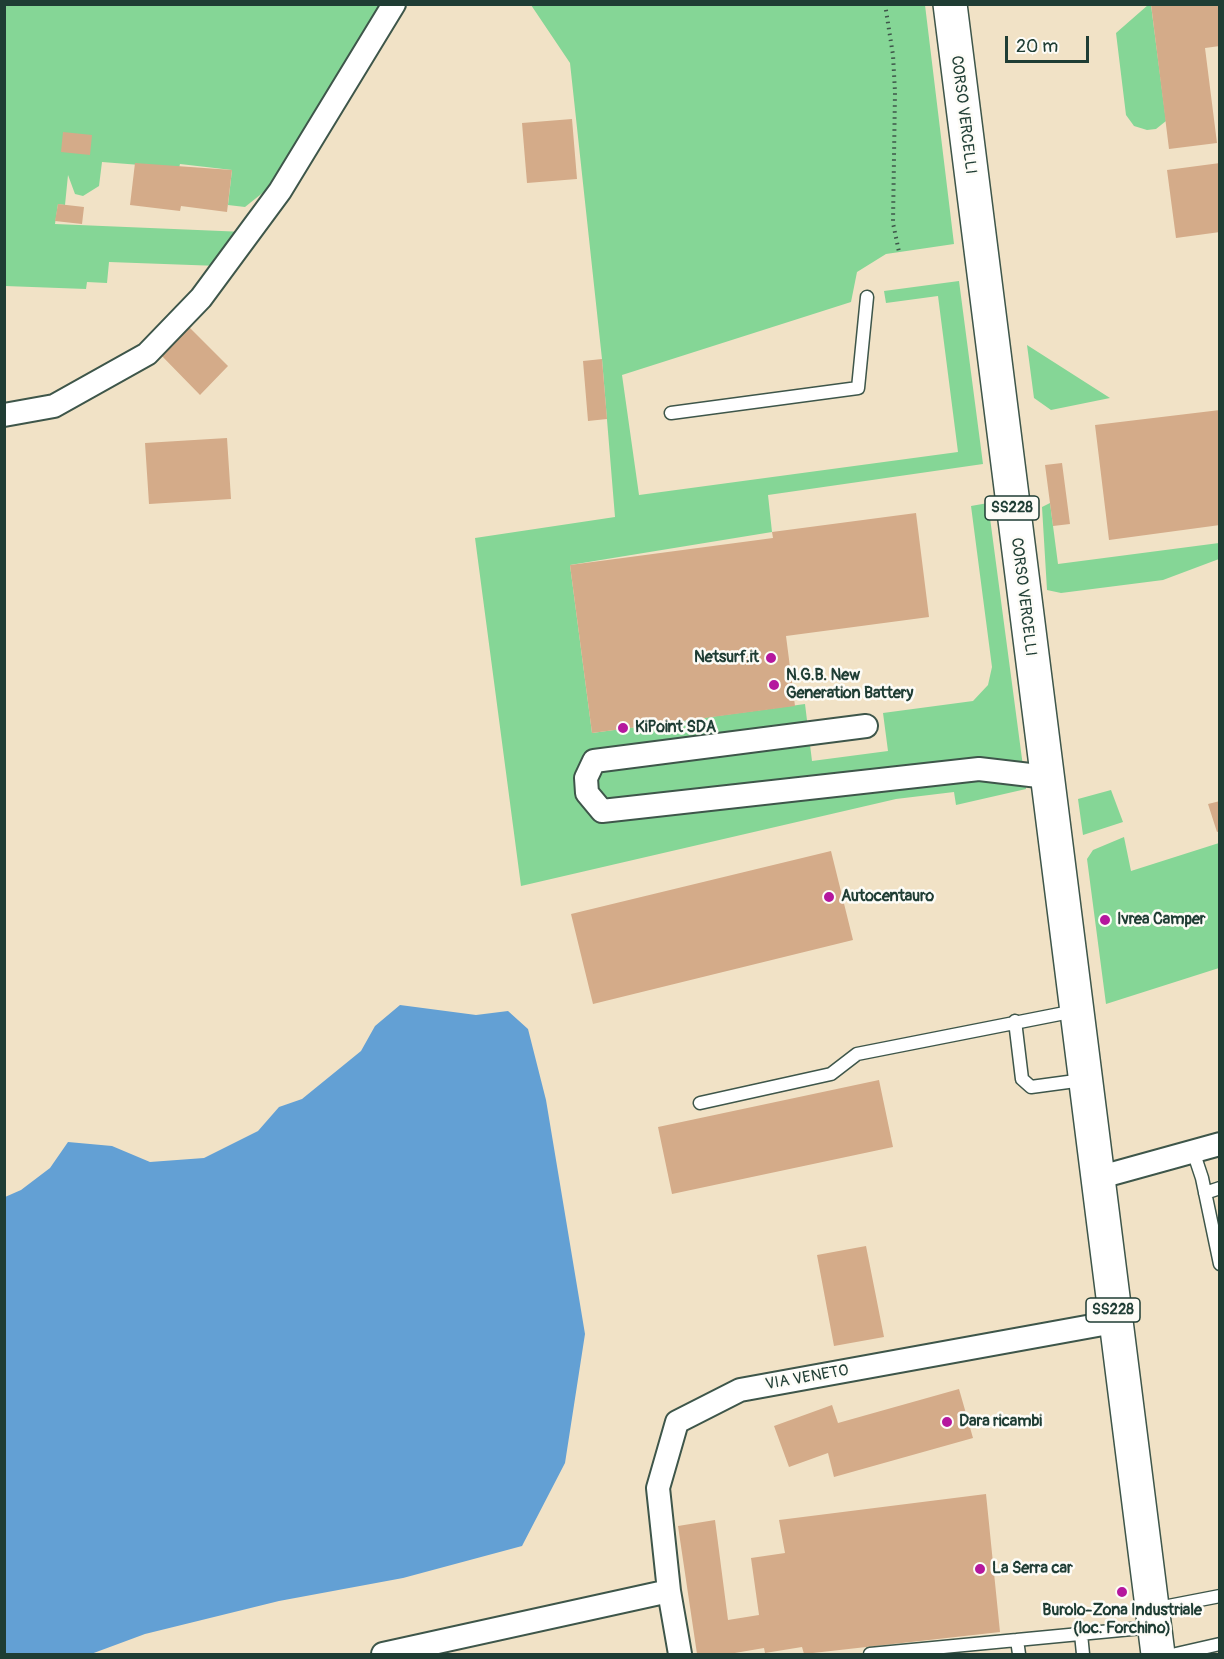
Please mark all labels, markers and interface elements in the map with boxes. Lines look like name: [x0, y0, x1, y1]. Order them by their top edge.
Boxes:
scale bar: [1008, 24, 1092, 62]
text: 20 m: [1016, 35, 1058, 58]
street label: CORSO VERCELLI: [946, 55, 980, 175]
road number: SS228: [985, 496, 1039, 520]
street label: CORSO VERCELLI: [1006, 537, 1040, 657]
place label: Netsurf.it: [694, 648, 759, 668]
marker: Netsurf.it: [764, 651, 778, 665]
place label: N.G.B. New Generation Battery: [786, 666, 913, 704]
marker: N.G.B. New Generation Battery: [767, 678, 781, 692]
place label: KiPoint SDA: [635, 718, 716, 738]
marker: KiPoint SDA: [616, 721, 630, 735]
place label: Autocentauro: [841, 887, 934, 907]
marker: Autocentauro: [822, 890, 836, 904]
place label: Ivrea Camper: [1117, 910, 1206, 930]
marker: Ivrea Camper: [1098, 913, 1112, 927]
road number: SS228: [1086, 1298, 1140, 1322]
street label: VIA VENETO: [764, 1361, 850, 1395]
place label: Dara ricambi: [959, 1412, 1042, 1432]
marker: Dara ricambi: [940, 1415, 954, 1429]
place label: La Serra car: [992, 1559, 1073, 1579]
marker: La Serra car: [973, 1562, 987, 1576]
marker: Burolo-Zona Industriale (loc. Forchino): [1115, 1585, 1129, 1599]
place label: Burolo-Zona Industriale (loc. Forchino): [1042, 1601, 1202, 1639]

